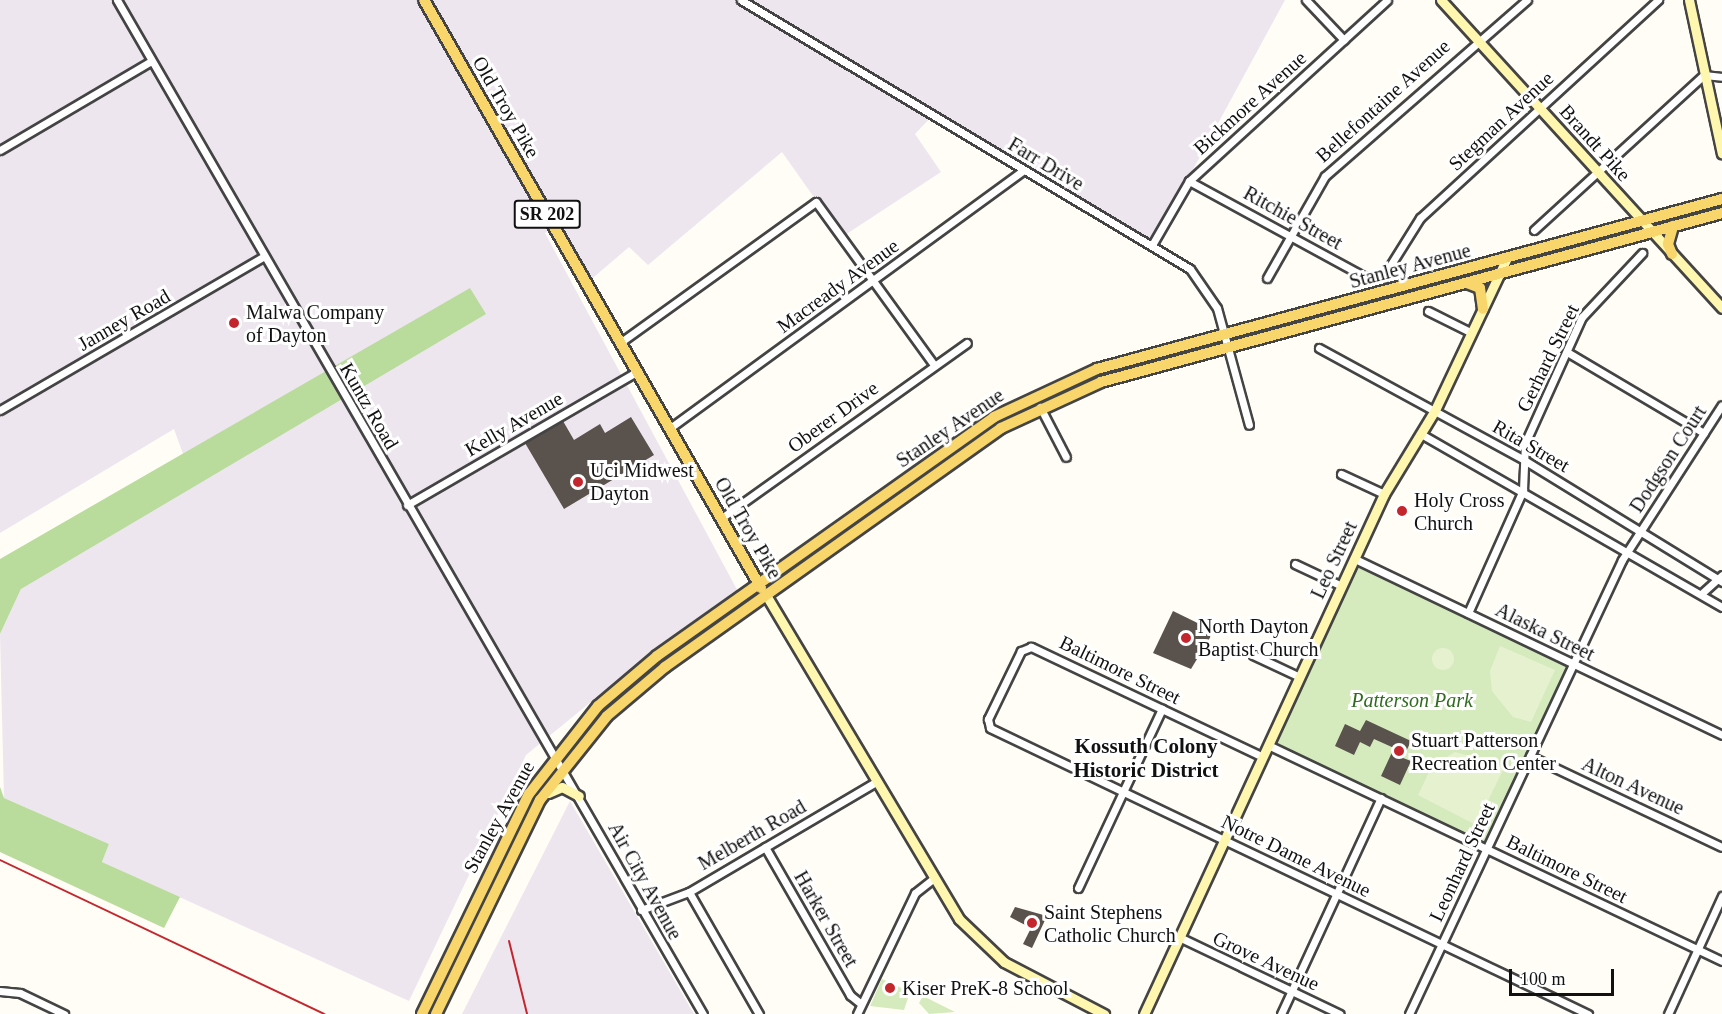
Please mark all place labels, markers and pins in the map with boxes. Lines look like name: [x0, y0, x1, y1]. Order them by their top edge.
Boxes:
place label: Malwa Company of Dayton: [246, 300, 384, 347]
marker: Malwa Company of Dayton: [227, 316, 241, 330]
place label: Uci Midwest Dayton: [590, 458, 694, 505]
marker: Uci Midwest Dayton: [571, 475, 585, 489]
place label: Holy Cross Church: [1414, 488, 1505, 535]
marker: Holy Cross Church: [1395, 504, 1409, 518]
place label: North Dayton Baptist Church: [1198, 614, 1319, 661]
marker: North Dayton Baptist Church: [1179, 631, 1193, 645]
place label: Stuart Patterson Recreation Center: [1411, 728, 1556, 775]
marker: Stuart Patterson Recreation Center: [1392, 744, 1406, 758]
place label: Saint Stephens Catholic Church: [1044, 900, 1176, 947]
marker: Saint Stephens Catholic Church: [1025, 916, 1039, 930]
place label: Kiser PreK-8 School: [902, 976, 1069, 1000]
marker: Kiser PreK-8 School: [883, 981, 897, 995]

